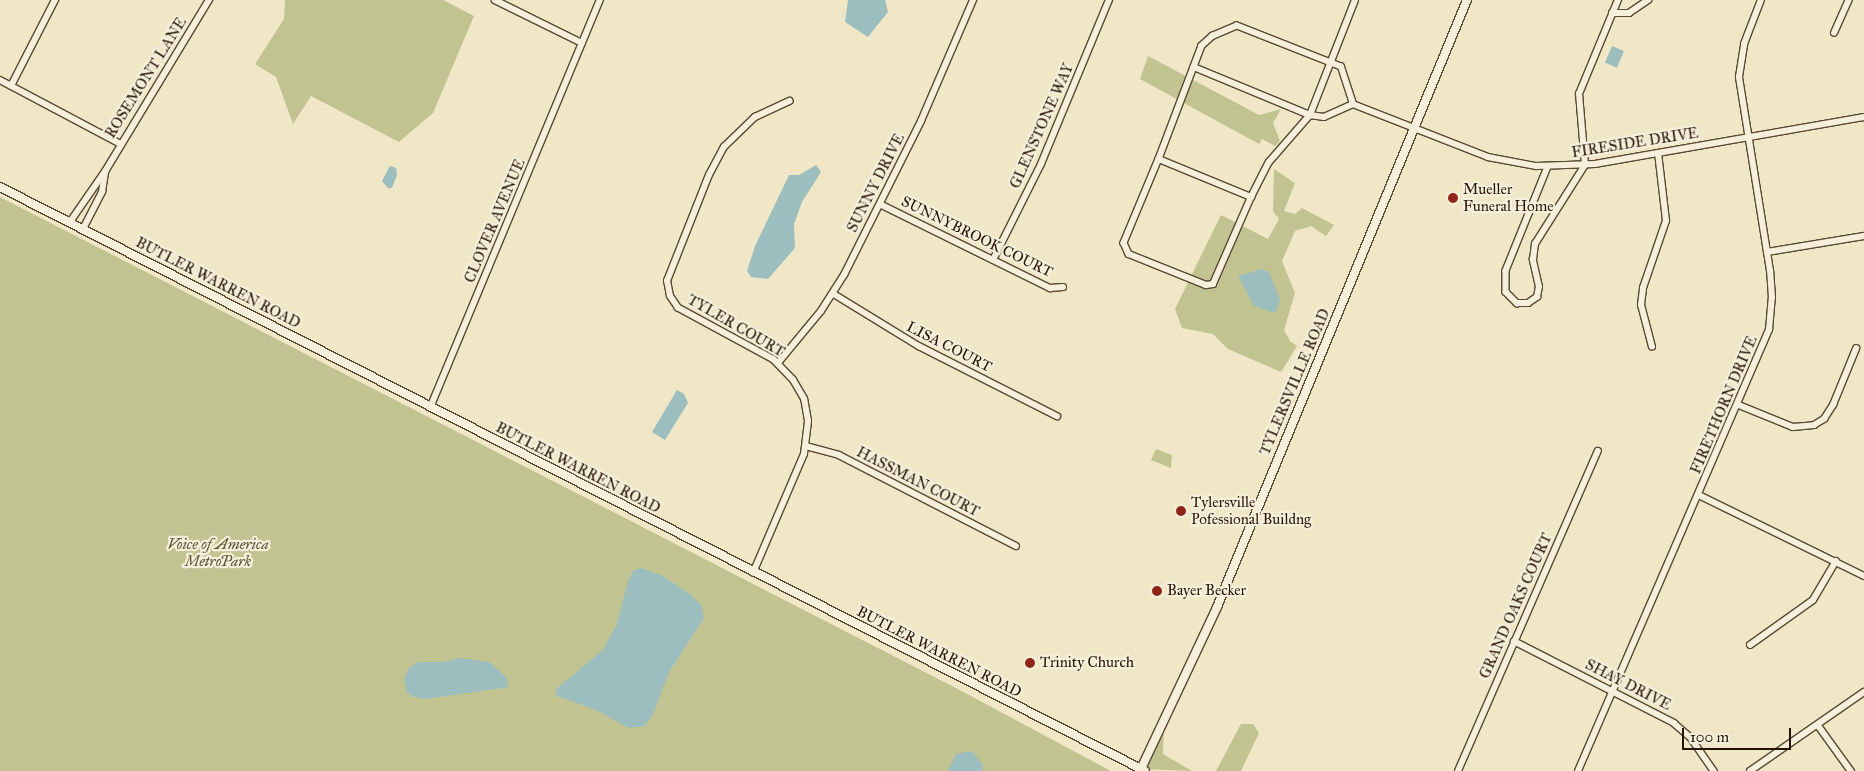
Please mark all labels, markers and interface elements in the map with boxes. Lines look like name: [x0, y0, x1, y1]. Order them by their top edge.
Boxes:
street label: ROSEMONT LANE: [102, 14, 190, 142]
street label: GLENSTONE WAY: [1006, 61, 1078, 191]
street label: FIRESIDE DRIVE: [1570, 124, 1700, 162]
street label: SUNNY DRIVE: [843, 131, 909, 235]
street label: CLOVER AVENUE: [461, 156, 529, 286]
place label: Mueller Funeral Home: [1463, 180, 1553, 215]
street label: SUNNYBROOK COURT: [898, 192, 1056, 282]
marker: Mueller Funeral Home: [1447, 192, 1459, 204]
street label: BUTLER WARREN ROAD: [133, 234, 303, 332]
street label: TYLER COURT: [684, 291, 788, 361]
street label: TYLERSVILLE ROAD: [1256, 306, 1334, 458]
street label: LISA COURT: [903, 318, 995, 376]
street label: FIRETHORN DRIVE: [1687, 333, 1761, 477]
street label: BUTLER WARREN ROAD: [493, 419, 663, 517]
street label: HASSMAN COURT: [853, 443, 983, 521]
place label: Tylersville Pofessional Buildng: [1191, 493, 1311, 528]
marker: Tylersville Pofessional Buildng: [1175, 505, 1187, 517]
street label: GRAND OAKS COURT: [1476, 531, 1556, 681]
park label: Voice of America MetroPark: [167, 535, 269, 570]
place label: Bayer Becker: [1167, 582, 1246, 600]
marker: Bayer Becker: [1151, 585, 1163, 597]
street label: BUTLER WARREN ROAD: [854, 603, 1024, 701]
place label: Trinity Church: [1040, 654, 1134, 672]
street label: SHAY DRIVE: [1582, 656, 1674, 714]
marker: Trinity Church: [1024, 657, 1036, 669]
scale bar: [1684, 718, 1793, 750]
text: 100 m: [1690, 728, 1729, 746]

